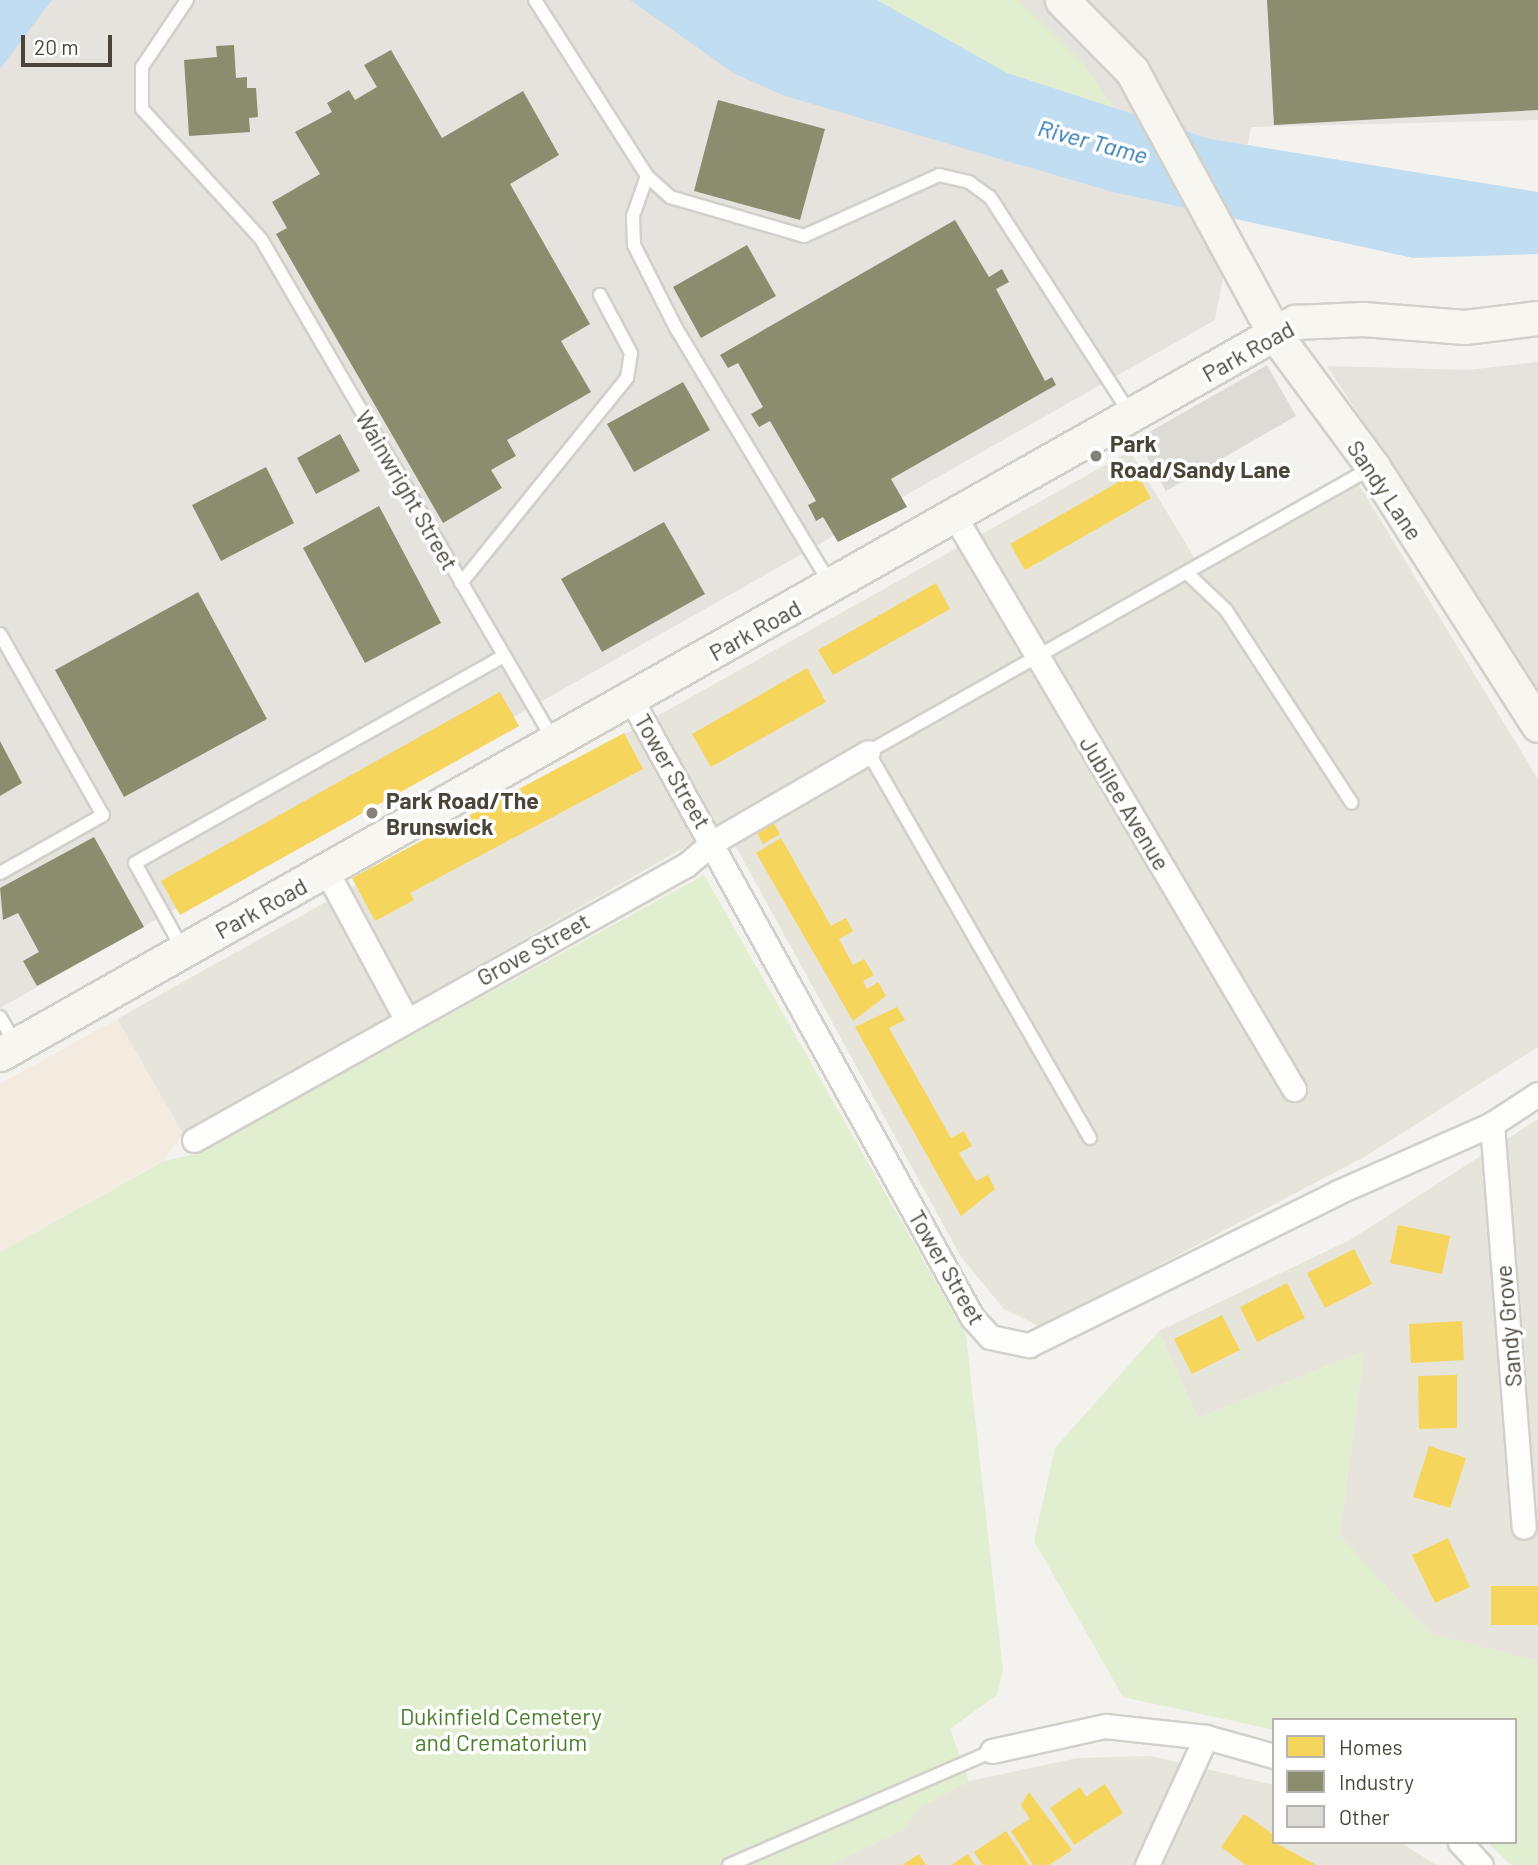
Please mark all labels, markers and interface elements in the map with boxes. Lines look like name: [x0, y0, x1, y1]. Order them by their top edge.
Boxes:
scale bar: [24, 21, 116, 65]
text: 20 m: [34, 34, 79, 59]
water label: River Tame: [1035, 113, 1151, 169]
street label: Park Road: [1197, 315, 1299, 387]
street label: Wainwright Street: [350, 405, 464, 575]
place label: Park Road/Sandy Lane: [1110, 429, 1291, 483]
street label: Sandy Lane: [1342, 435, 1428, 545]
marker: Park Road/Sandy Lane: [1088, 448, 1104, 464]
street label: Park Road: [704, 594, 806, 666]
street label: Tower Street: [629, 709, 717, 833]
street label: Jubilee Avenue: [1074, 731, 1176, 875]
place label: Park Road/The Brunswick: [386, 786, 539, 840]
marker: Park Road/The Brunswick: [364, 805, 380, 821]
street label: Park Road: [210, 872, 312, 944]
street label: Grove Street: [472, 907, 594, 991]
street label: Tower Street: [903, 1205, 991, 1329]
street label: Sandy Grove: [1489, 1264, 1527, 1388]
park label: Dukinfield Cemetery and Crematorium: [400, 1702, 602, 1756]
legend: [1272, 1718, 1517, 1844]
text: Homes: [1339, 1734, 1403, 1759]
text: Industry: [1339, 1769, 1414, 1794]
text: Other: [1339, 1804, 1390, 1829]

